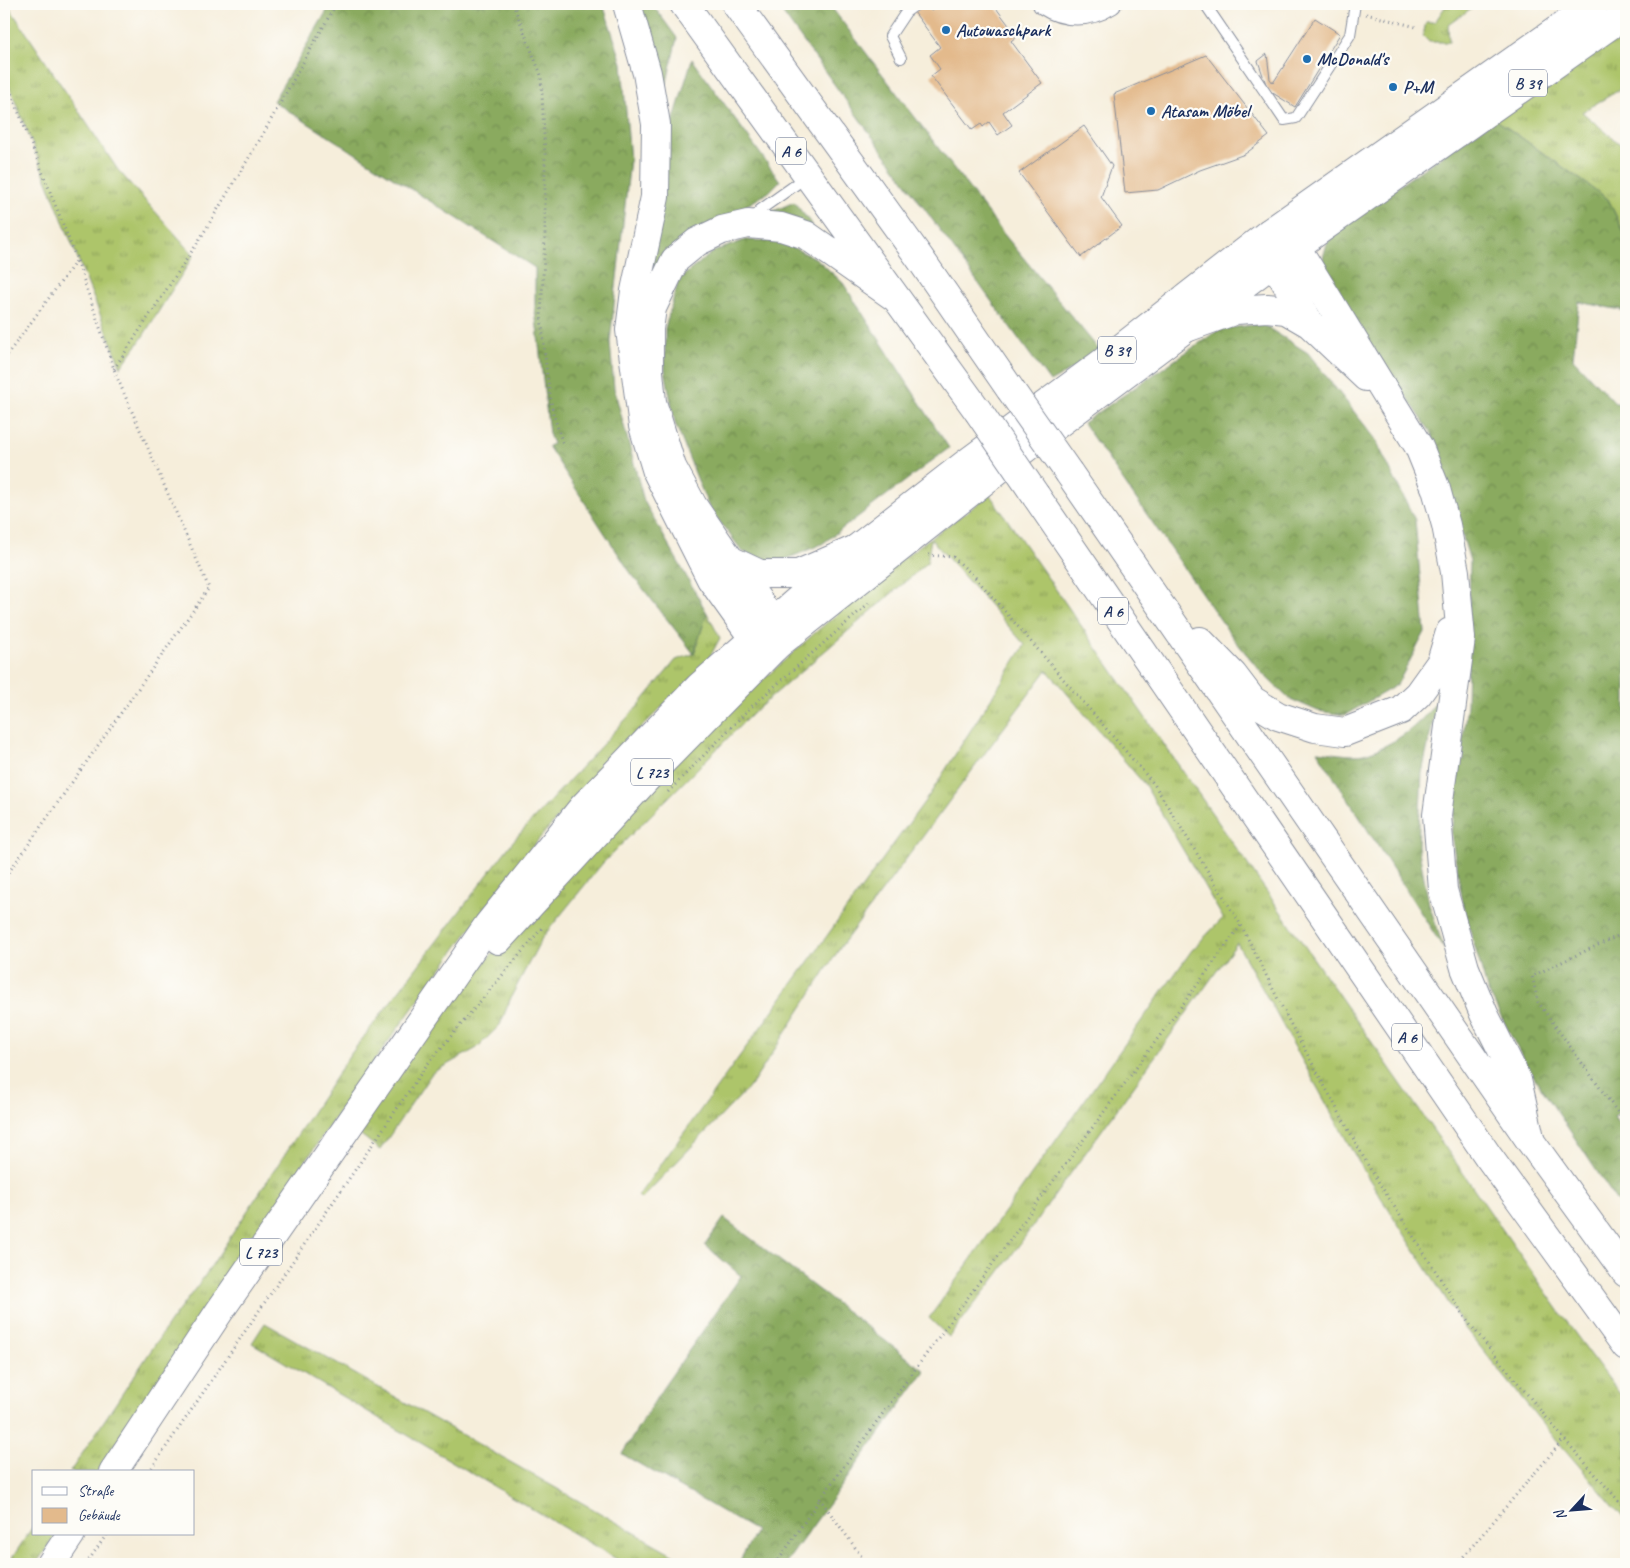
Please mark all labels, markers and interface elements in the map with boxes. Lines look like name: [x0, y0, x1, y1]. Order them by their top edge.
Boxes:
place label: Autowaschpark: [956, 19, 1052, 41]
marker: Autowaschpark: [940, 24, 952, 36]
place label: McDonald's: [1317, 48, 1390, 70]
marker: McDonald's: [1301, 53, 1313, 65]
road number: B 39: [1509, 70, 1547, 96]
place label: P+M: [1403, 76, 1435, 98]
marker: P+M: [1387, 81, 1399, 93]
place label: Atasam Möbel: [1161, 100, 1253, 122]
marker: Atasam Möbel: [1145, 105, 1157, 117]
road number: A 6: [776, 138, 806, 164]
road number: B 39: [1098, 336, 1136, 364]
road number: A 6: [1098, 598, 1128, 624]
road number: L 723: [631, 759, 673, 786]
road number: A 6: [1392, 1024, 1422, 1050]
road number: L 723: [240, 1238, 282, 1266]
legend: [32, 1470, 195, 1536]
text: Straße: [78, 1482, 114, 1501]
north arrow: [1548, 1486, 1598, 1536]
text: Gebäude: [78, 1506, 121, 1525]
text: N: [1550, 1506, 1570, 1523]

